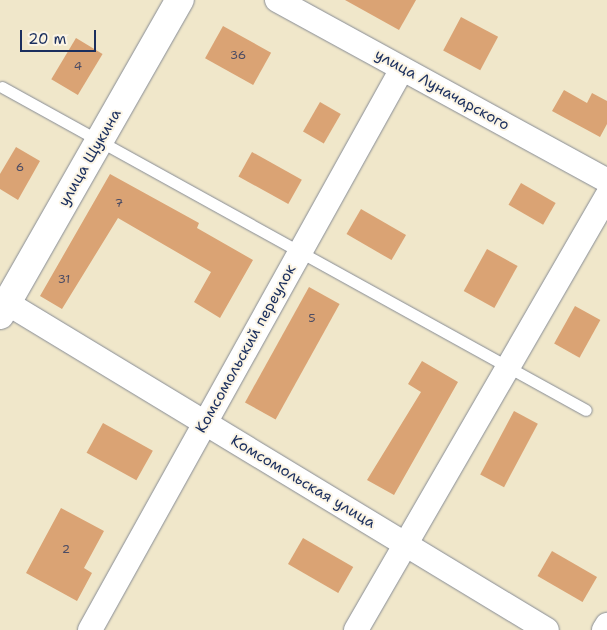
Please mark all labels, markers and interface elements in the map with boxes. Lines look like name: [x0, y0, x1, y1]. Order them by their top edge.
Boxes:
scale bar: [22, 20, 99, 52]
text: 20 m: [28, 29, 67, 49]
street label: улица Луначарского: [372, 45, 512, 135]
house number: 36: [230, 49, 246, 63]
house number: 4: [74, 60, 82, 74]
street label: улица Щукина: [55, 106, 125, 210]
house number: 6: [16, 161, 24, 175]
house number: 7: [115, 197, 123, 211]
street label: Комсомольский переулок: [192, 262, 300, 436]
house number: 31: [58, 273, 70, 287]
house number: 5: [308, 312, 316, 326]
street label: Комсомольская улица: [227, 432, 379, 532]
house number: 2: [62, 543, 70, 557]

